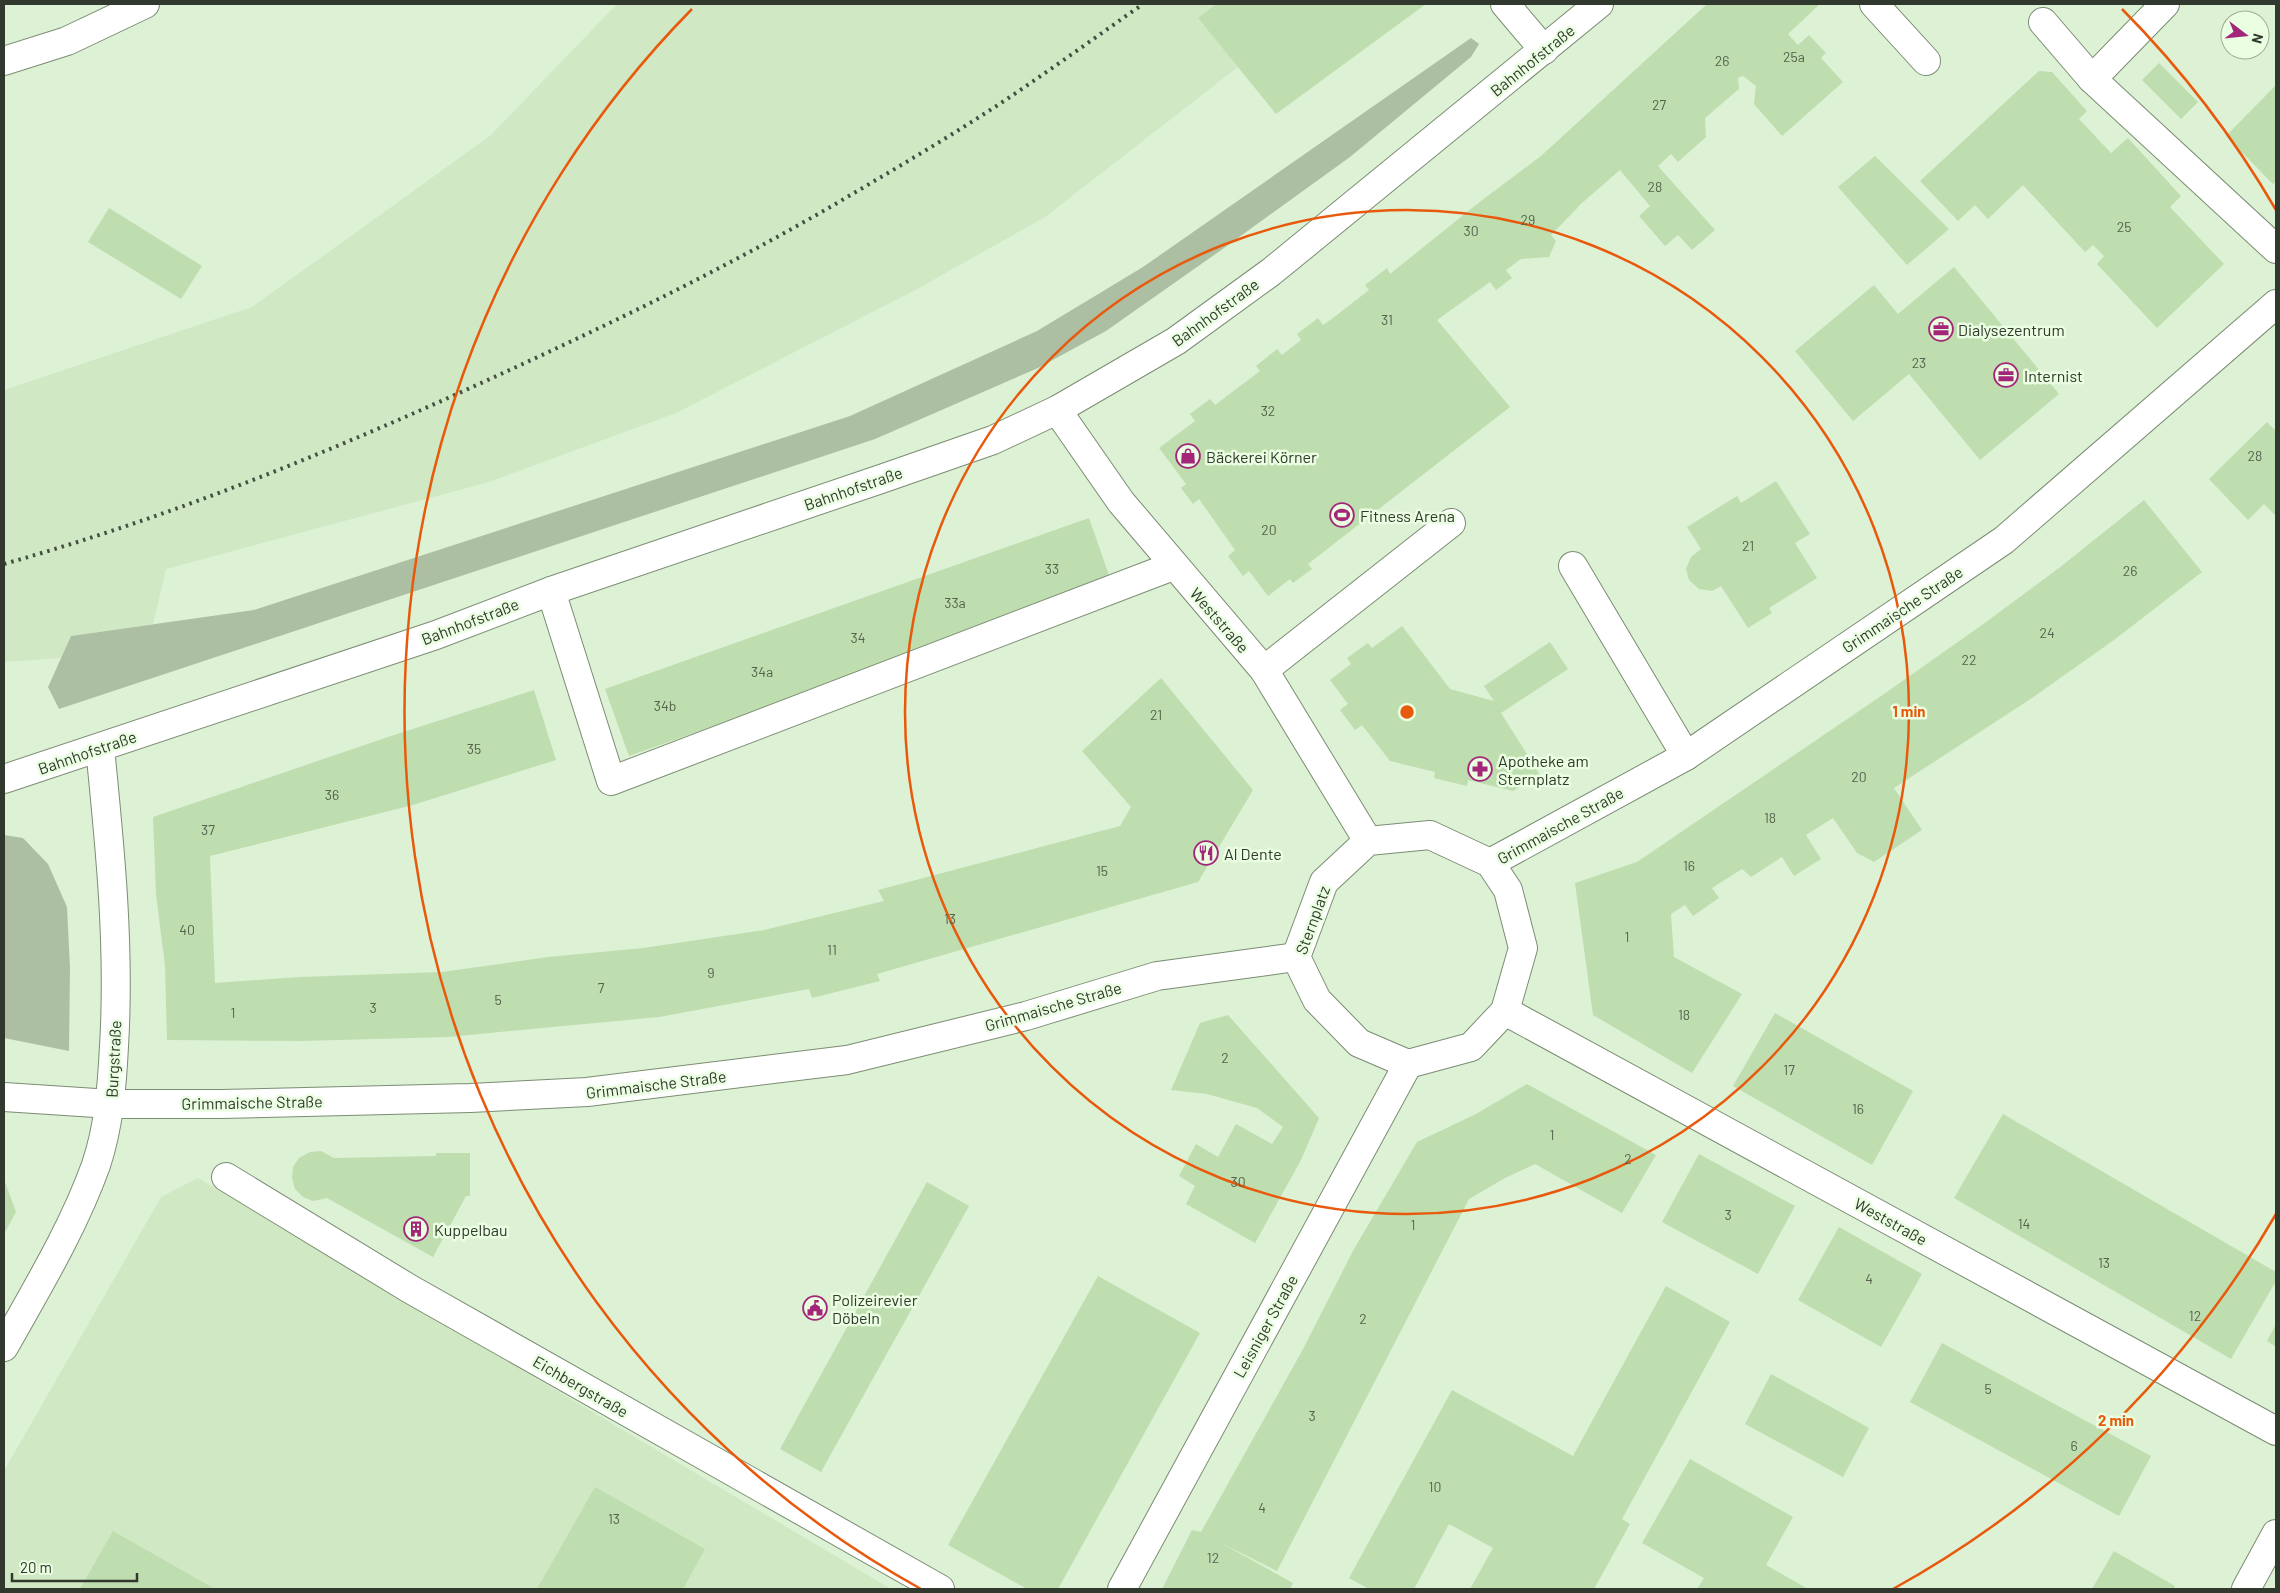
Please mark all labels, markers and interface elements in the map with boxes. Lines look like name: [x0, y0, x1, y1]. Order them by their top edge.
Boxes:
north arrow: [2220, 10, 2270, 60]
street label: Bahnhofstraße: [1486, 20, 1578, 100]
text: N: [2249, 32, 2267, 46]
house number: 25a: [1783, 48, 1805, 65]
house number: 26: [1715, 52, 1729, 69]
house number: 27: [1652, 96, 1666, 113]
house number: 28: [1648, 178, 1662, 195]
house number: 29: [1521, 211, 1535, 228]
house number: 25: [2117, 218, 2131, 235]
house number: 30: [1463, 222, 1479, 239]
street label: Bahnhofstraße: [1168, 274, 1262, 350]
house number: 31: [1381, 311, 1393, 328]
office icon: Dialysezentrum: [1928, 316, 1954, 342]
place label: Dialysezentrum: [1958, 320, 2065, 339]
house number: 23: [1912, 354, 1926, 371]
office icon: Internist: [1993, 362, 2019, 388]
place label: Internist: [2024, 366, 2083, 385]
house number: 32: [1261, 402, 1275, 419]
shop icon: Bäckerei Körner: [1175, 443, 1201, 469]
place label: Bäckerei Körner: [1206, 447, 1317, 466]
house number: 28: [2248, 447, 2262, 464]
street label: Bahnhofstraße: [801, 462, 905, 514]
sports icon: Fitness Arena: [1329, 502, 1355, 528]
place label: Fitness Arena: [1360, 506, 1455, 525]
house number: 20: [1261, 521, 1277, 538]
house number: 21: [1742, 537, 1754, 554]
house number: 33: [1045, 560, 1059, 577]
street label: Grimmaische Straße: [1838, 562, 1966, 656]
house number: 26: [2123, 562, 2137, 579]
street label: Weststraße: [1187, 584, 1253, 656]
street label: Bahnhofstraße: [419, 594, 521, 648]
house number: 33a: [944, 594, 966, 611]
house number: 24: [2039, 624, 2055, 641]
house number: 34: [851, 629, 865, 646]
house number: 22: [1961, 651, 1977, 668]
house number: 34a: [751, 663, 773, 680]
house number: 34b: [654, 697, 676, 714]
text: 1 min: [1893, 702, 1925, 720]
centre of rings: [1398, 703, 1416, 721]
house number: 21: [1150, 706, 1162, 723]
street label: Bahnhofstraße: [35, 726, 139, 778]
house number: 35: [467, 740, 481, 757]
place label: Apotheke am Sternplatz: [1498, 751, 1589, 788]
pharmacy icon: Apotheke am Sternplatz: [1467, 756, 1493, 782]
house number: 20: [1851, 768, 1867, 785]
street label: Grimmaische Straße: [1494, 782, 1626, 868]
house number: 36: [325, 786, 339, 803]
house number: 18: [1764, 809, 1776, 826]
house number: 37: [201, 821, 215, 838]
restaurant icon: Al Dente: [1193, 840, 1219, 866]
place label: Al Dente: [1224, 844, 1282, 863]
house number: 16: [1683, 857, 1695, 874]
house number: 15: [1096, 862, 1108, 879]
street label: Sternplatz: [1291, 883, 1333, 957]
house number: 13: [944, 910, 956, 927]
house number: 40: [179, 921, 195, 938]
house number: 1: [1625, 928, 1629, 945]
house number: 11: [827, 941, 837, 958]
house number: 9: [707, 964, 715, 981]
street label: Grimmaische Straße: [982, 977, 1124, 1035]
house number: 7: [598, 979, 605, 996]
house number: 5: [494, 991, 502, 1008]
house number: 3: [369, 999, 377, 1016]
house number: 1: [231, 1004, 235, 1021]
house number: 18: [1678, 1006, 1690, 1023]
street label: Burgstraße: [101, 1020, 125, 1098]
house number: 2: [1221, 1049, 1229, 1066]
house number: 17: [1783, 1061, 1795, 1078]
street label: Grimmaische Straße: [585, 1066, 727, 1102]
street label: Grimmaische Straße: [181, 1091, 323, 1113]
house number: 16: [1852, 1100, 1864, 1117]
house number: 1: [1550, 1126, 1554, 1143]
house number: 2: [1624, 1150, 1632, 1167]
house number: 30: [1230, 1173, 1246, 1190]
street label: Weststraße: [1851, 1193, 1931, 1249]
house number: 3: [1724, 1206, 1732, 1223]
house number: 14: [2018, 1215, 2030, 1232]
building icon: Kuppelbau: [403, 1216, 429, 1242]
house number: 1: [1411, 1216, 1415, 1233]
place label: Kuppelbau: [434, 1220, 508, 1239]
house number: 13: [2098, 1254, 2110, 1271]
house number: 4: [1865, 1270, 1873, 1287]
street label: Leisniger Straße: [1229, 1271, 1301, 1381]
place label: Polizeirevier Döbeln: [832, 1290, 918, 1327]
public building icon: Polizeirevier Döbeln: [802, 1295, 828, 1321]
house number: 12: [2189, 1307, 2201, 1324]
house number: 2: [1359, 1310, 1367, 1327]
street label: Eichbergstraße: [530, 1351, 632, 1421]
house number: 5: [1984, 1380, 1992, 1397]
house number: 3: [1308, 1407, 1316, 1424]
text: 2 min: [2098, 1411, 2134, 1429]
house number: 6: [2070, 1437, 2078, 1454]
house number: 10: [1429, 1478, 1441, 1495]
house number: 4: [1258, 1499, 1266, 1516]
house number: 13: [608, 1510, 620, 1527]
house number: 12: [1207, 1549, 1219, 1566]
scale bar: [12, 1550, 138, 1582]
text: 20 m: [20, 1558, 52, 1576]

